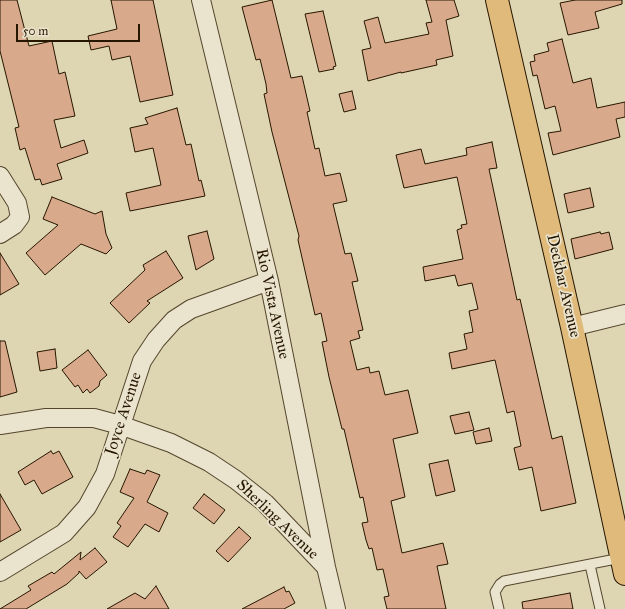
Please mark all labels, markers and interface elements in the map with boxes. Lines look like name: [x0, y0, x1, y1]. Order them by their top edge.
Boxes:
scale bar: [18, 16, 142, 42]
text: 50 m: [23, 24, 48, 38]
street label: Deckbar Avenue: [542, 232, 584, 340]
street label: Rio Vista Avenue: [251, 247, 293, 361]
street label: Joyce Avenue: [102, 370, 146, 458]
street label: Sherling Avenue: [232, 476, 322, 564]

